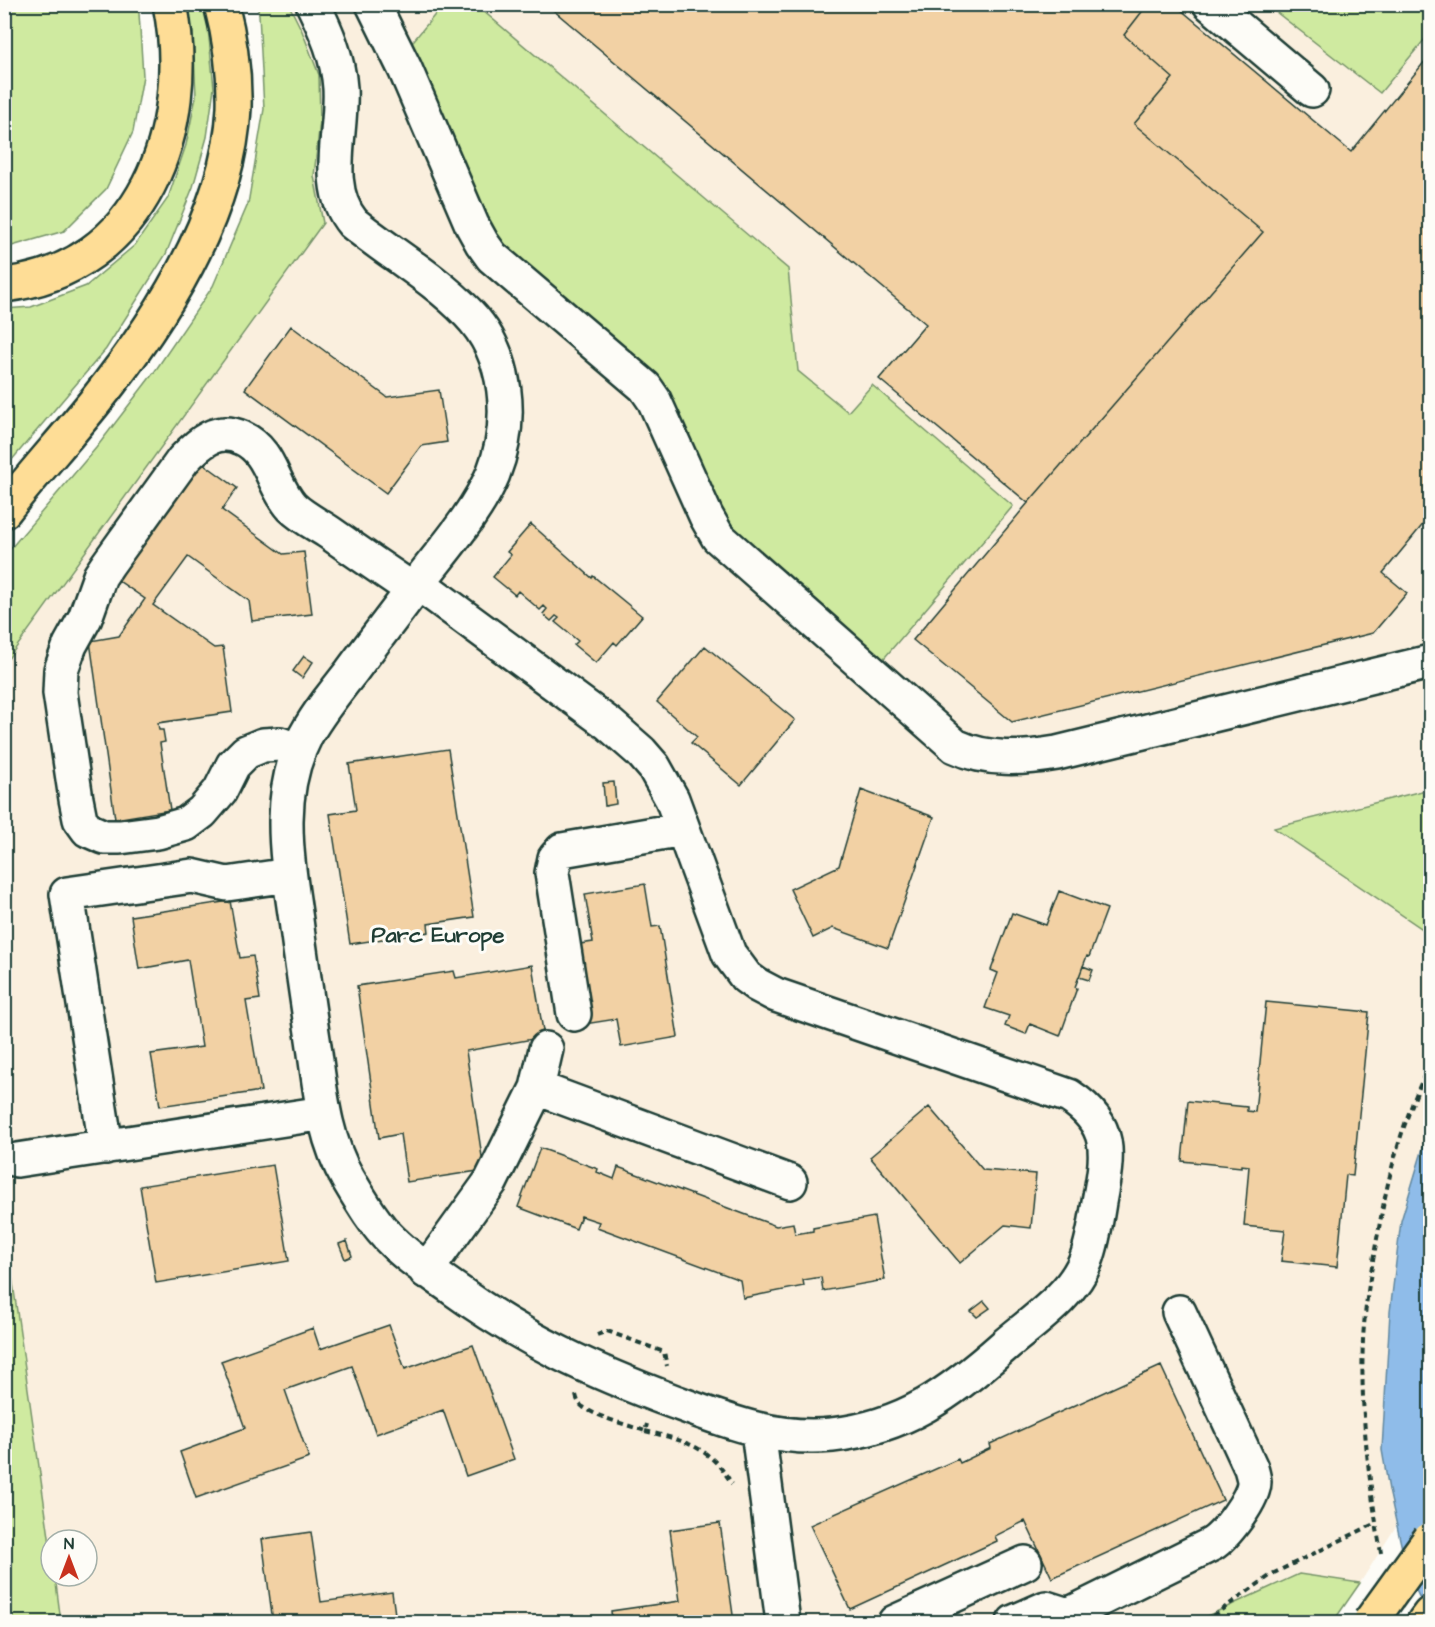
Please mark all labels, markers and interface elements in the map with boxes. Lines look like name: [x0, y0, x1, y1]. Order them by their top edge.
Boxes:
district label: Parc Europe: [372, 920, 505, 951]
north arrow: [39, 1528, 99, 1588]
text: N: [64, 1533, 74, 1555]

